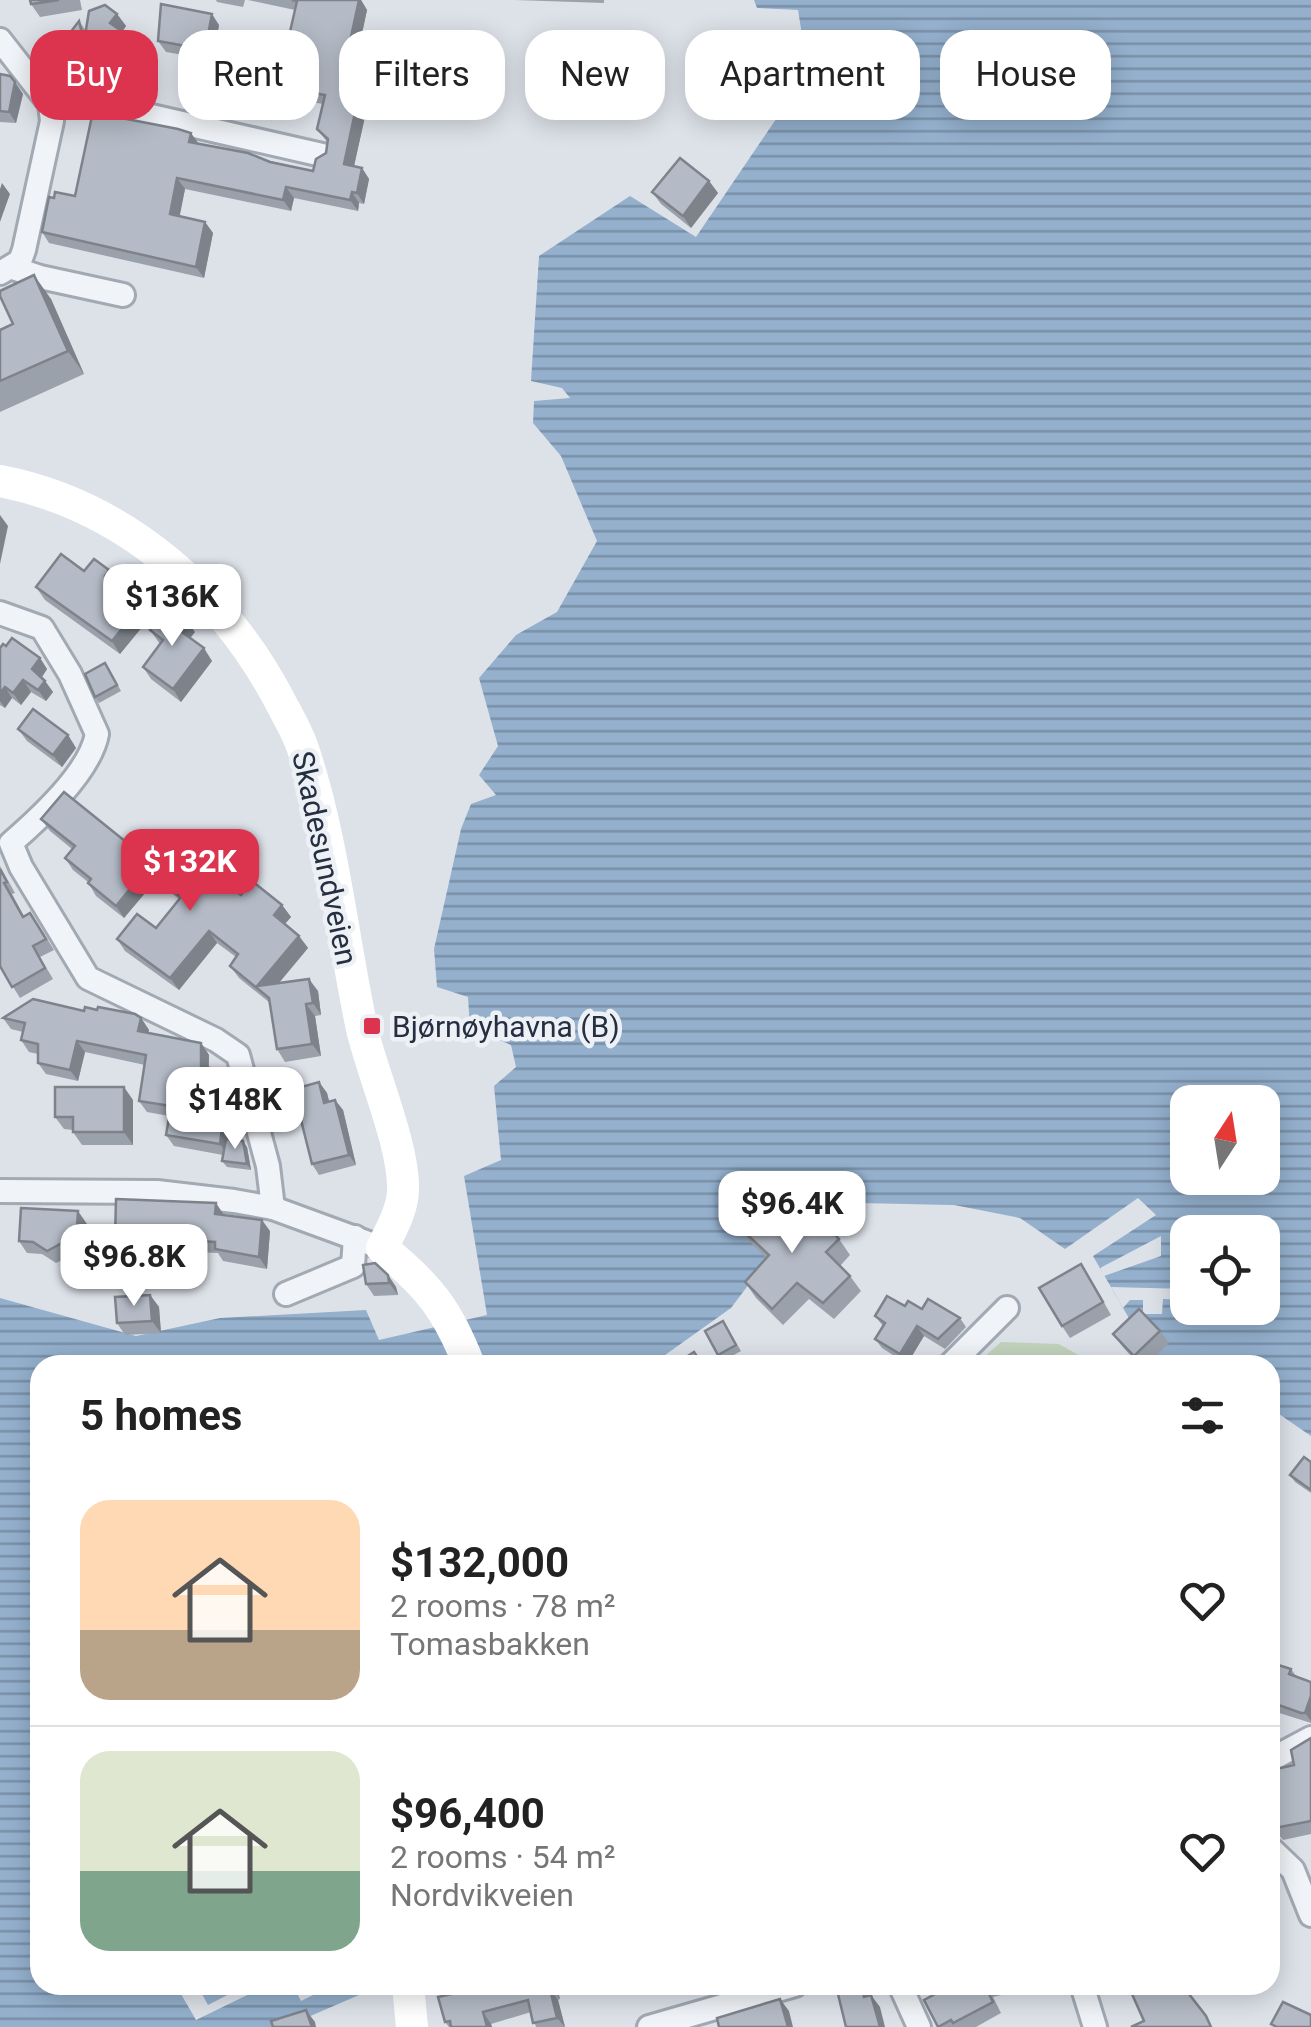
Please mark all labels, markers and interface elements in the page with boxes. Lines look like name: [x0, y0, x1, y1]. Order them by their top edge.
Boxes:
chip: Buy: [30, 30, 158, 120]
chip: Rent: [178, 30, 319, 120]
chip: Filters: [339, 30, 505, 120]
chip: New: [525, 30, 665, 120]
chip: Apartment: [685, 30, 920, 120]
chip: House: [940, 30, 1111, 120]
pin: $136K: [102, 564, 242, 649]
text: $136K: [125, 577, 219, 615]
street label: Skadesundveien: [285, 748, 365, 968]
pin: $132K: [120, 829, 260, 914]
text: $132K: [143, 842, 237, 880]
place label: Bjørnøyhavna (B): [392, 1009, 620, 1044]
marker: Bjørnøyhavna (B): [361, 1015, 383, 1037]
pin: $148K: [165, 1067, 305, 1152]
text: $148K: [188, 1080, 282, 1118]
north arrow: [1170, 1085, 1280, 1195]
map controls: [1170, 1085, 1280, 1325]
pin: $96.4K: [711, 1171, 873, 1256]
text: $96.4K: [740, 1184, 844, 1222]
button: locate: [1170, 1215, 1280, 1325]
pin: $96.8K: [53, 1224, 215, 1309]
text: $96.8K: [82, 1237, 186, 1275]
icon: filters: [1175, 1388, 1230, 1443]
text: 5 homes: [80, 1391, 242, 1440]
text: $132,000: [390, 1538, 569, 1587]
icon: home: [160, 1540, 280, 1660]
icon: heart: [1175, 1573, 1230, 1628]
text: 2 rooms · 78 m²: [390, 1587, 615, 1625]
text: Tomasbakken: [390, 1625, 590, 1663]
text: $96,400: [390, 1789, 545, 1838]
icon: home: [160, 1791, 280, 1911]
icon: heart: [1175, 1824, 1230, 1879]
text: 2 rooms · 54 m²: [390, 1838, 615, 1876]
text: Nordvikveien: [390, 1876, 574, 1914]

